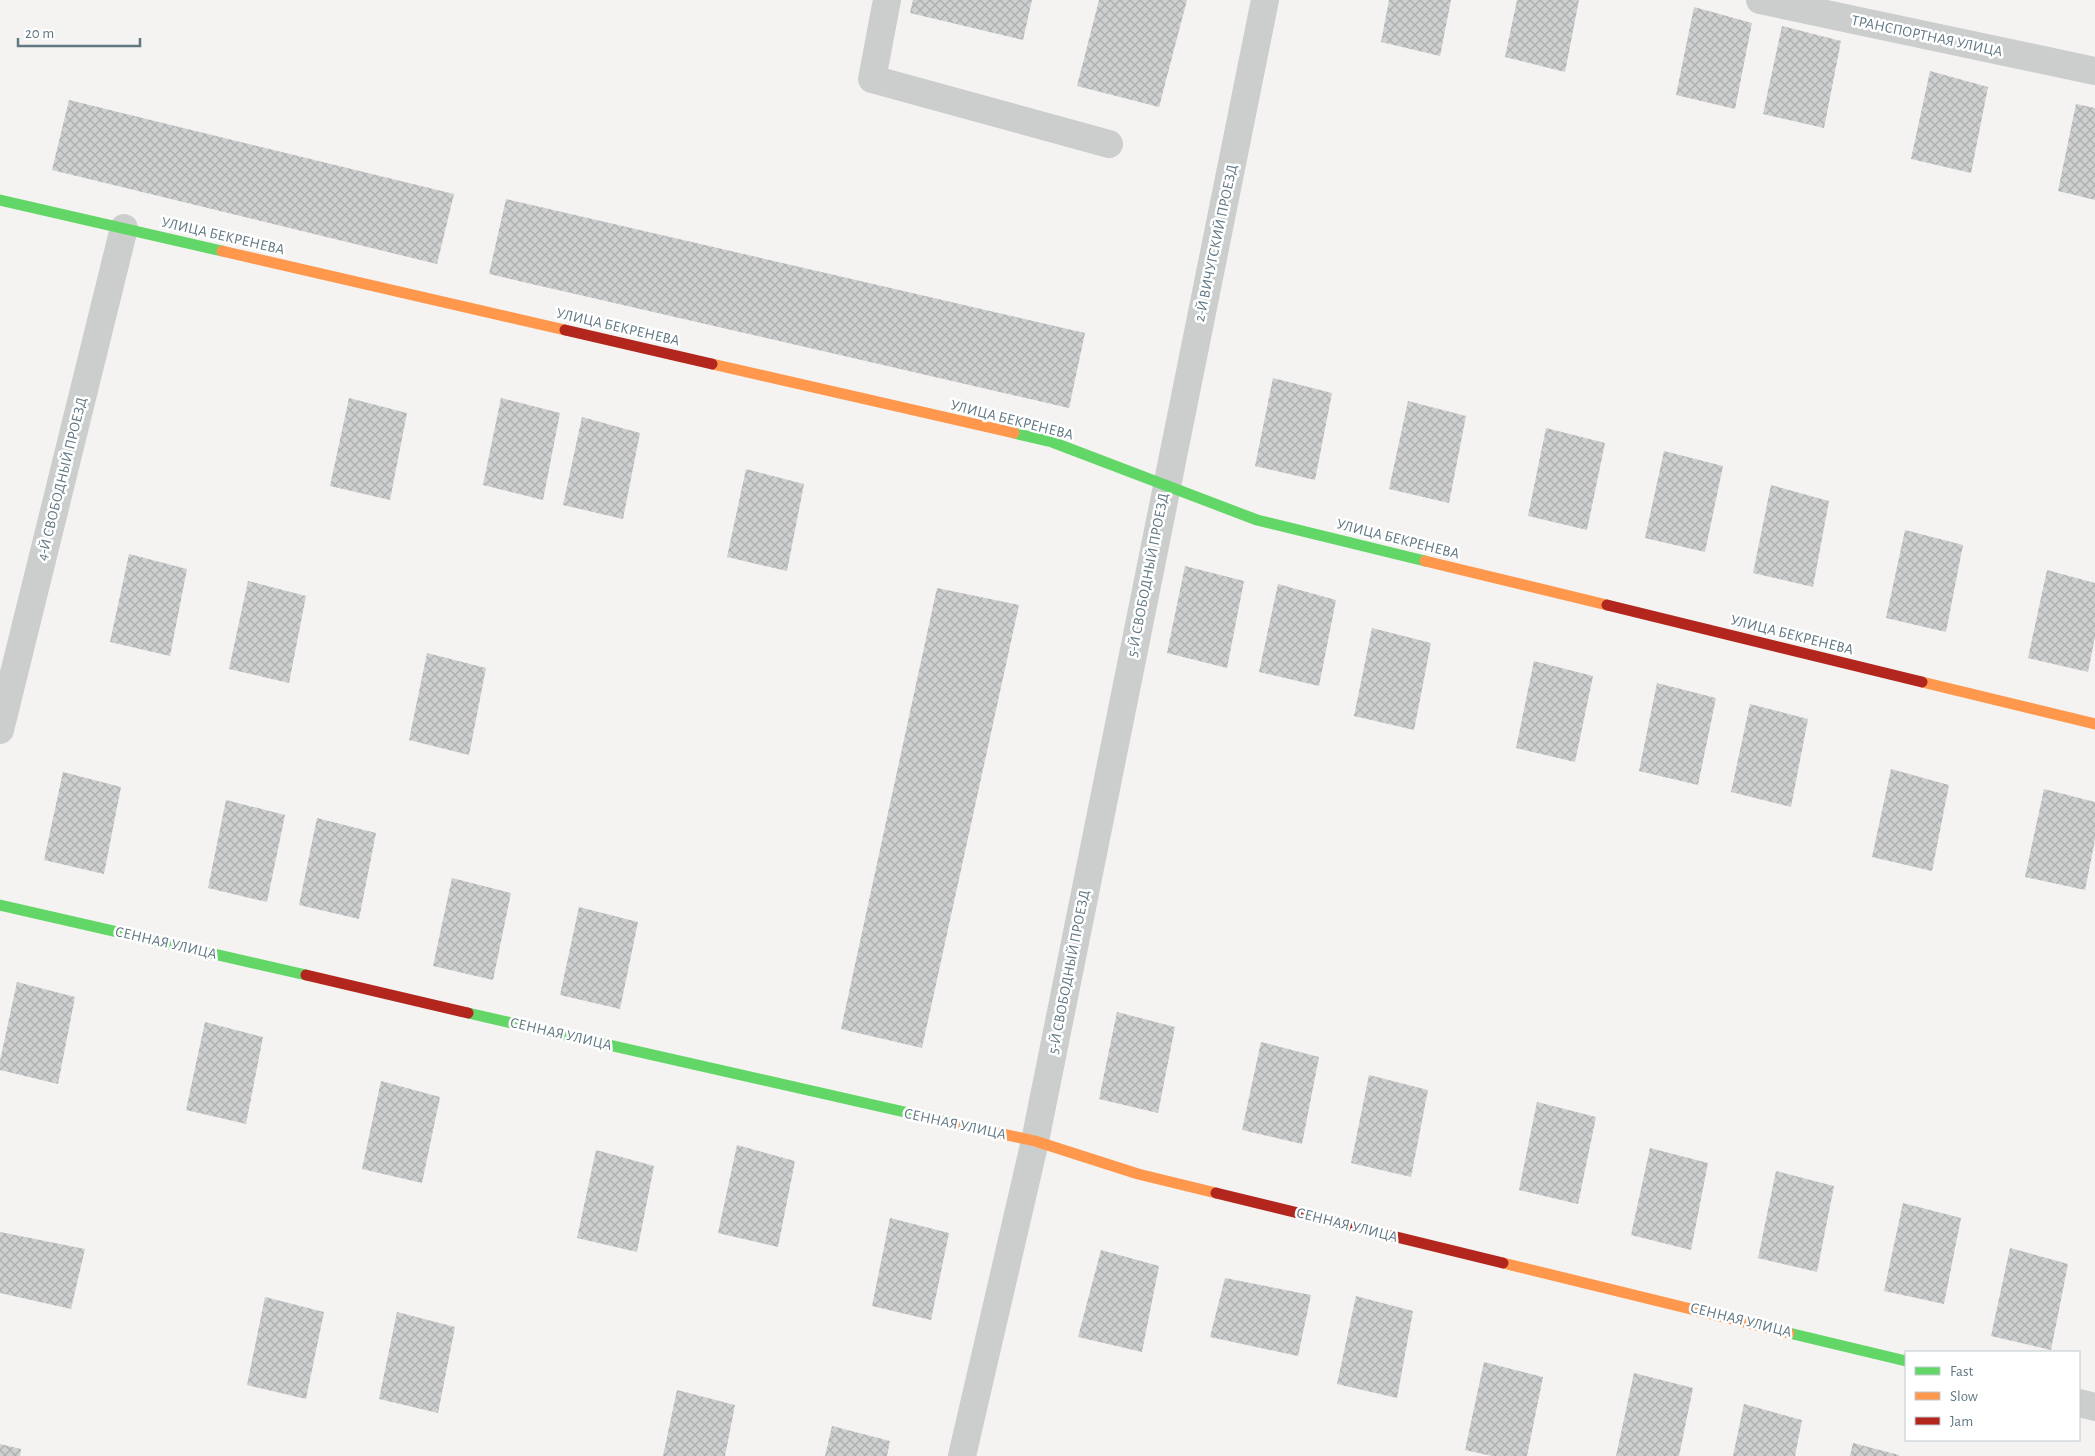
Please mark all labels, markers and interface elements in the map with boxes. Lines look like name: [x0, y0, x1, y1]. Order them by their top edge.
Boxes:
street label: ТРАНСПОРТНАЯ УЛИЦА: [1850, 13, 2004, 59]
scale bar: [18, 15, 140, 47]
text: 20 m: [25, 26, 54, 41]
street label: 2-Й ВИЧУГСКИЙ ПРОЕЗД: [1192, 163, 1240, 323]
street label: УЛИЦА БЕКРЕНЕВА: [160, 215, 286, 258]
street label: УЛИЦА БЕКРЕНЕВА: [555, 306, 681, 349]
street label: 4-Й СВОБОДНЫЙ ПРОЕЗД: [34, 395, 90, 562]
street label: УЛИЦА БЕКРЕНЕВА: [949, 397, 1075, 443]
street label: 5-Й СВОБОДНЫЙ ПРОЕЗД: [1125, 491, 1171, 658]
street label: УЛИЦА БЕКРЕНЕВА: [1335, 516, 1461, 562]
street label: УЛИЦА БЕКРЕНЕВА: [1729, 612, 1855, 658]
street label: 5-Й СВОБОДНЫЙ ПРОЕЗД: [1046, 888, 1092, 1055]
street label: СЕННАЯ УЛИЦА: [114, 924, 219, 962]
street label: СЕННАЯ УЛИЦА: [509, 1015, 614, 1053]
street label: СЕННАЯ УЛИЦА: [903, 1106, 1008, 1142]
street label: СЕННАЯ УЛИЦА: [1295, 1205, 1399, 1245]
street label: СЕННАЯ УЛИЦА: [1689, 1300, 1793, 1340]
legend: [1905, 1351, 2080, 1441]
text: Fast: [1950, 1364, 1974, 1379]
text: Slow: [1950, 1389, 1978, 1404]
text: Jam: [1950, 1414, 1973, 1429]

